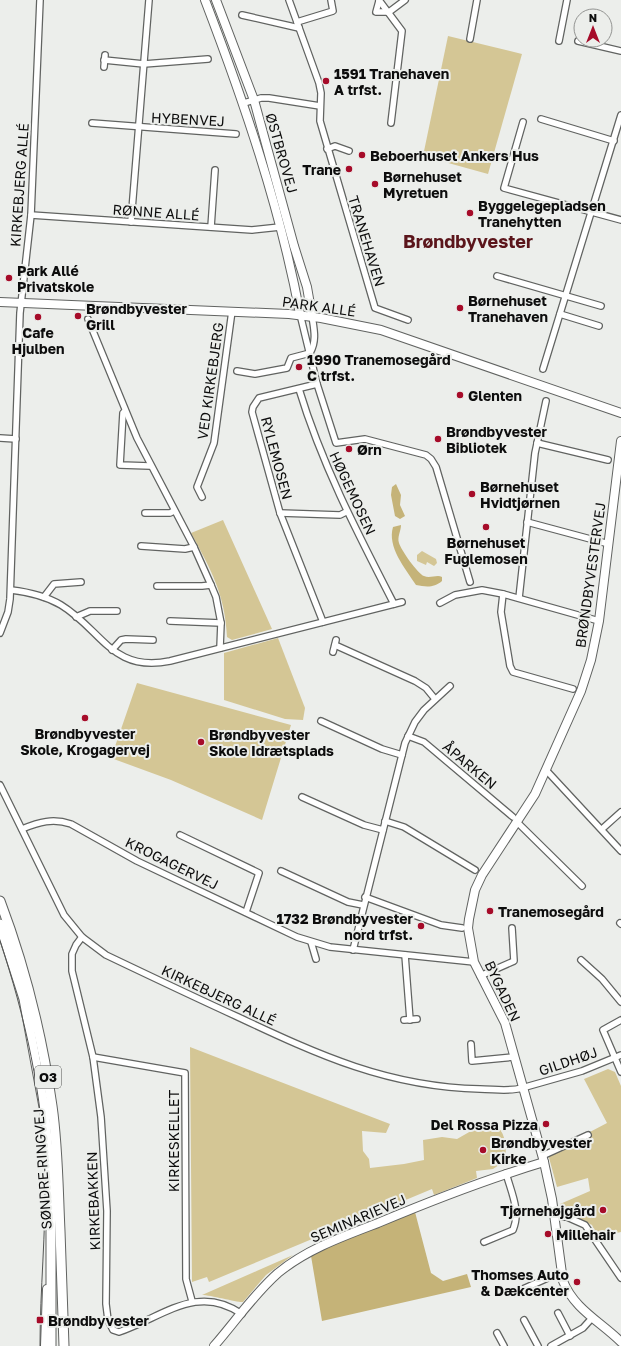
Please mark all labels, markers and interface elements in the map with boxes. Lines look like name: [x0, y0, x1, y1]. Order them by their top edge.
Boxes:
north arrow: [573, 8, 613, 48]
text: N: [589, 11, 597, 24]
place label: 1591 Tranehaven A trfst.: [334, 65, 449, 98]
marker: 1591 Tranehaven A trfst.: [321, 76, 331, 86]
street label: HYBENVEJ: [151, 109, 225, 129]
street label: ØSTBROVEJ: [262, 111, 302, 195]
street label: KIRKEBJERG ALLÉ: [6, 122, 32, 248]
place label: Beboerhuset Ankers Hus: [370, 147, 539, 164]
marker: Beboerhuset Ankers Hus: [357, 150, 367, 160]
place label: Trane: [302, 161, 341, 178]
marker: Trane: [344, 164, 354, 174]
place label: Børnehuset Myretuen: [383, 168, 462, 201]
marker: Børnehuset Myretuen: [370, 179, 380, 189]
street label: TRANEHAVEN: [345, 194, 389, 288]
place label: Byggelegepladsen Tranehytten: [478, 197, 606, 230]
street label: RØNNE ALLÉ: [112, 200, 200, 224]
marker: Byggelegepladsen Tranehytten: [465, 208, 475, 218]
district label: Brøndbyvester: [403, 230, 533, 252]
place label: Park Allé Privatskole: [17, 262, 94, 295]
marker: Park Allé Privatskole: [4, 273, 14, 283]
street label: PARK ALLÉ: [281, 292, 357, 320]
place label: Børnehuset Tranehaven: [468, 292, 548, 325]
place label: Brøndbyvester Grill: [86, 300, 188, 333]
marker: Børnehuset Tranehaven: [455, 303, 465, 313]
marker: Brøndbyvester Grill: [73, 311, 83, 321]
marker: Cafe Hjulben: [33, 312, 43, 322]
street label: VED KIRKEBJERG: [193, 321, 227, 441]
place label: Cafe Hjulben: [12, 324, 64, 357]
place label: 1990 Tranemosegård C trfst.: [307, 351, 451, 384]
marker: 1990 Tranemosegård C trfst.: [294, 362, 304, 372]
place label: Glenten: [468, 387, 522, 404]
marker: Glenten: [455, 390, 465, 400]
street label: RYLEMOSEN: [258, 415, 296, 501]
place label: Brøndbyvester Bibliotek: [446, 423, 548, 456]
marker: Brøndbyvester Bibliotek: [433, 434, 443, 444]
place label: Ørn: [357, 441, 382, 458]
marker: Ørn: [344, 444, 354, 454]
street label: HØGEMOSEN: [326, 449, 380, 537]
place label: Børnehuset Hvidtjørnen: [480, 478, 560, 511]
marker: Børnehuset Hvidtjørnen: [467, 489, 477, 499]
street label: BRØNDBYVESTERVEJ: [571, 501, 609, 649]
marker: Børnehuset Fuglemosen: [481, 522, 491, 532]
place label: Børnehuset Fuglemosen: [444, 534, 528, 567]
marker: Brøndbyvester Skole, Krogagervej: [80, 713, 90, 723]
place label: Brøndbyvester Skole, Krogagervej: [20, 725, 150, 758]
place label: Brøndbyvester Skole Idrætsplads: [209, 726, 334, 759]
marker: Brøndbyvester Skole Idrætsplads: [196, 737, 206, 747]
street label: ÅPARKEN: [440, 738, 500, 792]
street label: KROGAGERVEJ: [123, 833, 221, 893]
place label: Tranemosegård: [498, 903, 604, 920]
marker: Tranemosegård: [485, 906, 495, 916]
place label: 1732 Brøndbyvester nord trfst.: [277, 910, 414, 943]
marker: 1732 Brøndbyvester nord trfst.: [416, 921, 426, 931]
street label: BYGADEN: [481, 958, 525, 1024]
street label: KIRKEBJERG ALLÉ: [159, 961, 279, 1029]
street label: GILDHØJ: [536, 1043, 600, 1079]
road number: O3: [35, 1066, 61, 1088]
street label: KIRKESKELLET: [165, 1090, 182, 1192]
street label: SØNDRE RINGVEJ: [29, 1108, 55, 1230]
place label: Del Rossa Pizza: [431, 1116, 538, 1133]
marker: Del Rossa Pizza: [541, 1119, 551, 1129]
place label: Brøndbyvester Kirke: [491, 1134, 593, 1167]
marker: Brøndbyvester Kirke: [478, 1145, 488, 1155]
street label: KIRKEBAKKEN: [83, 1151, 103, 1251]
street label: SEMINARIEVEJ: [308, 1190, 408, 1246]
place label: Tjørnehøjgård: [500, 1202, 595, 1219]
marker: Tjørnehøjgård: [598, 1205, 608, 1215]
place label: Millehair: [556, 1226, 616, 1243]
marker: Millehair: [543, 1229, 553, 1239]
place label: Thomses Auto & Dækcenter: [471, 1266, 570, 1299]
marker: Thomses Auto & Dækcenter: [572, 1277, 582, 1287]
place label: Brøndbyvester: [48, 1312, 150, 1329]
marker: Brøndbyvester: [35, 1315, 45, 1325]

